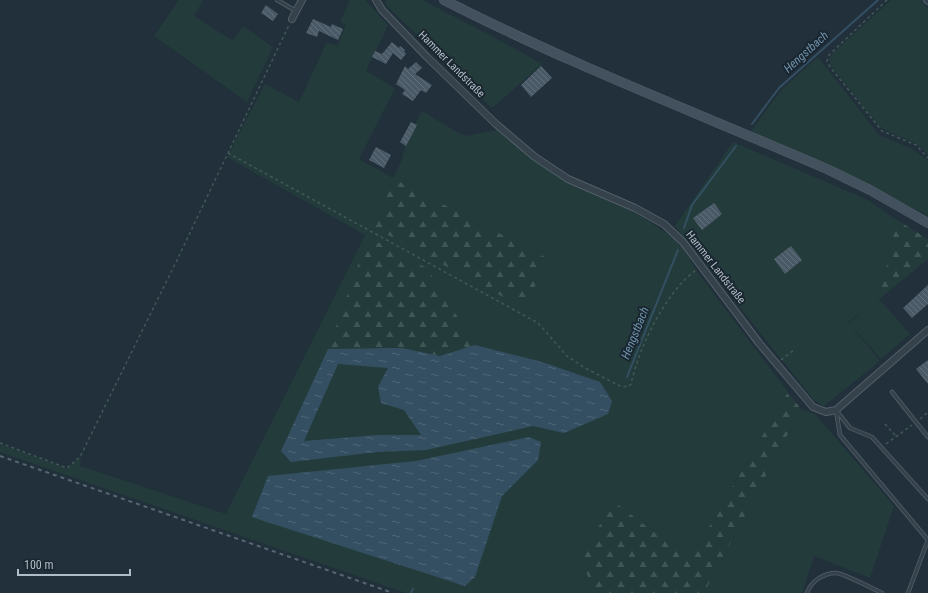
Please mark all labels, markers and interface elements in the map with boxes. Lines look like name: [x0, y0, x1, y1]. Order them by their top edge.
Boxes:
street label: Hammer Landstraße: [416, 28, 488, 100]
water label: Hengstbach: [781, 28, 831, 76]
street label: Hammer Landstraße: [683, 228, 748, 306]
water label: Hengstbach: [618, 304, 652, 361]
scale bar: [18, 551, 130, 577]
text: 100 m: [24, 558, 54, 572]

